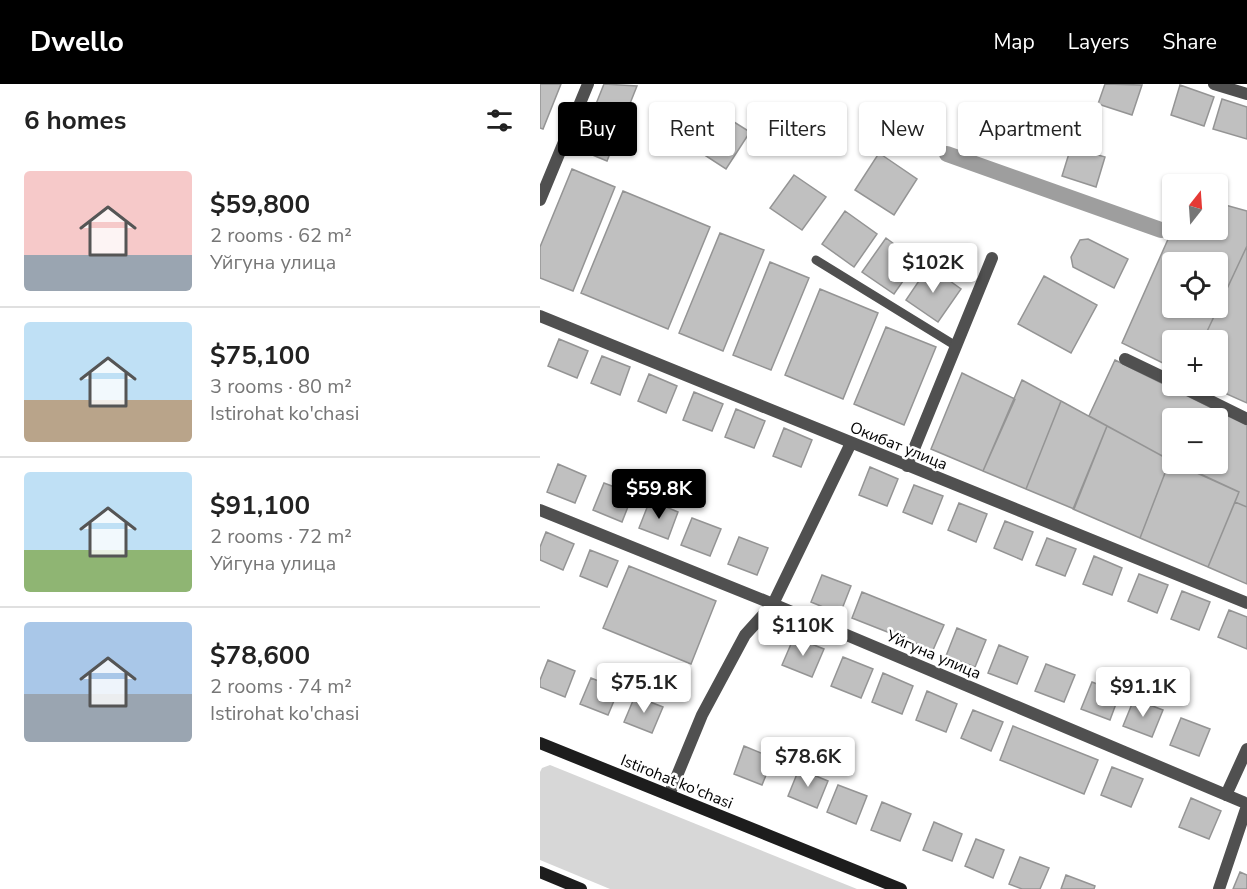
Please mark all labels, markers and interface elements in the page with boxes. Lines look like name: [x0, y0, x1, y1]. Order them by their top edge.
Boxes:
text: Dwello: [30, 23, 124, 61]
text: Map: [993, 28, 1035, 56]
text: Layers: [1068, 28, 1129, 56]
text: Share: [1162, 28, 1217, 56]
chip: Buy: [558, 102, 637, 156]
chip: Rent: [649, 102, 735, 156]
chip: Filters: [747, 102, 847, 156]
chip: New: [859, 102, 946, 156]
chip: Apartment: [958, 102, 1102, 156]
text: 6 homes: [24, 103, 126, 138]
icon: filters: [483, 104, 516, 137]
north arrow: [1162, 174, 1228, 240]
map controls: [1162, 174, 1228, 474]
text: $59,800: [210, 187, 310, 222]
icon: home: [72, 195, 144, 267]
text: 2 rooms · 62 m²: [210, 222, 352, 249]
pin: $102K: [891, 243, 975, 294]
text: Уйгуна улица: [210, 249, 336, 276]
text: $102K: [902, 249, 964, 276]
button: locate: [1162, 252, 1228, 318]
button: +: [1162, 330, 1228, 396]
text: $75,100: [210, 338, 310, 373]
icon: home: [72, 346, 144, 418]
text: 3 rooms · 80 m²: [210, 373, 352, 400]
text: Istirohat ko'chasi: [210, 400, 359, 427]
button: −: [1162, 408, 1228, 474]
street label: Окибат улица: [846, 416, 951, 476]
pin: $59.8K: [610, 469, 708, 520]
text: $59.8K: [626, 475, 692, 502]
text: $91,100: [210, 488, 310, 523]
icon: home: [72, 496, 144, 568]
text: 2 rooms · 72 m²: [210, 523, 352, 550]
text: Уйгуна улица: [210, 550, 336, 577]
pin: $110K: [761, 606, 845, 657]
text: $110K: [772, 612, 834, 639]
street label: Уйгуна улица: [882, 625, 984, 685]
text: $78,600: [210, 638, 310, 673]
icon: home: [72, 646, 144, 718]
pin: $75.1K: [595, 663, 693, 714]
pin: $91.1K: [1094, 667, 1192, 718]
text: $75.1K: [611, 669, 677, 696]
text: 2 rooms · 74 m²: [210, 673, 352, 700]
text: $91.1K: [1110, 673, 1176, 700]
text: Istirohat ko'chasi: [210, 700, 359, 727]
pin: $78.6K: [759, 737, 857, 788]
text: $78.6K: [775, 743, 841, 770]
street label: Istirohat ko'chasi: [617, 749, 736, 815]

